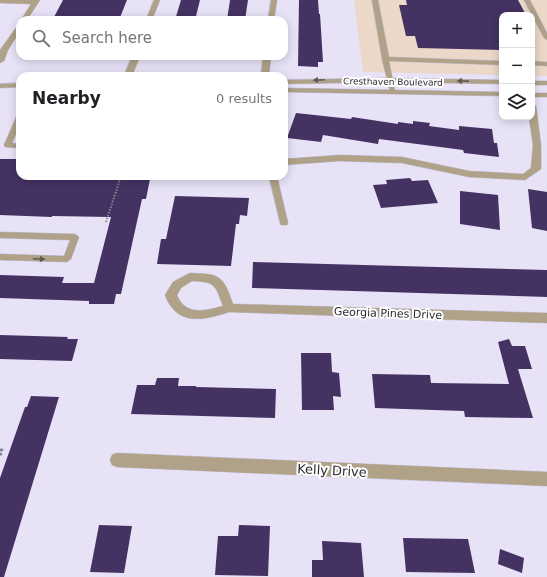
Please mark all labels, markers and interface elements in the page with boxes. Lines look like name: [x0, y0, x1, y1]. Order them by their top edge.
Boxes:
map controls: [499, 12, 535, 120]
button: +: [499, 12, 535, 48]
search box: [16, 16, 288, 60]
icon: search: [30, 27, 52, 49]
text: Search here: [62, 29, 152, 47]
button: −: [499, 48, 535, 84]
street label: Cresthaven Boulevard: [343, 76, 443, 88]
one-way arrow: [312, 77, 325, 83]
one-way arrow: [456, 78, 469, 84]
button: layers: [499, 84, 535, 120]
text: Nearby: [32, 88, 101, 108]
text: 0 results: [216, 91, 272, 106]
one-way arrow: [33, 255, 45, 262]
street label: Georgia Pines Drive: [334, 305, 443, 322]
street label: Kelly Drive: [297, 461, 367, 480]

